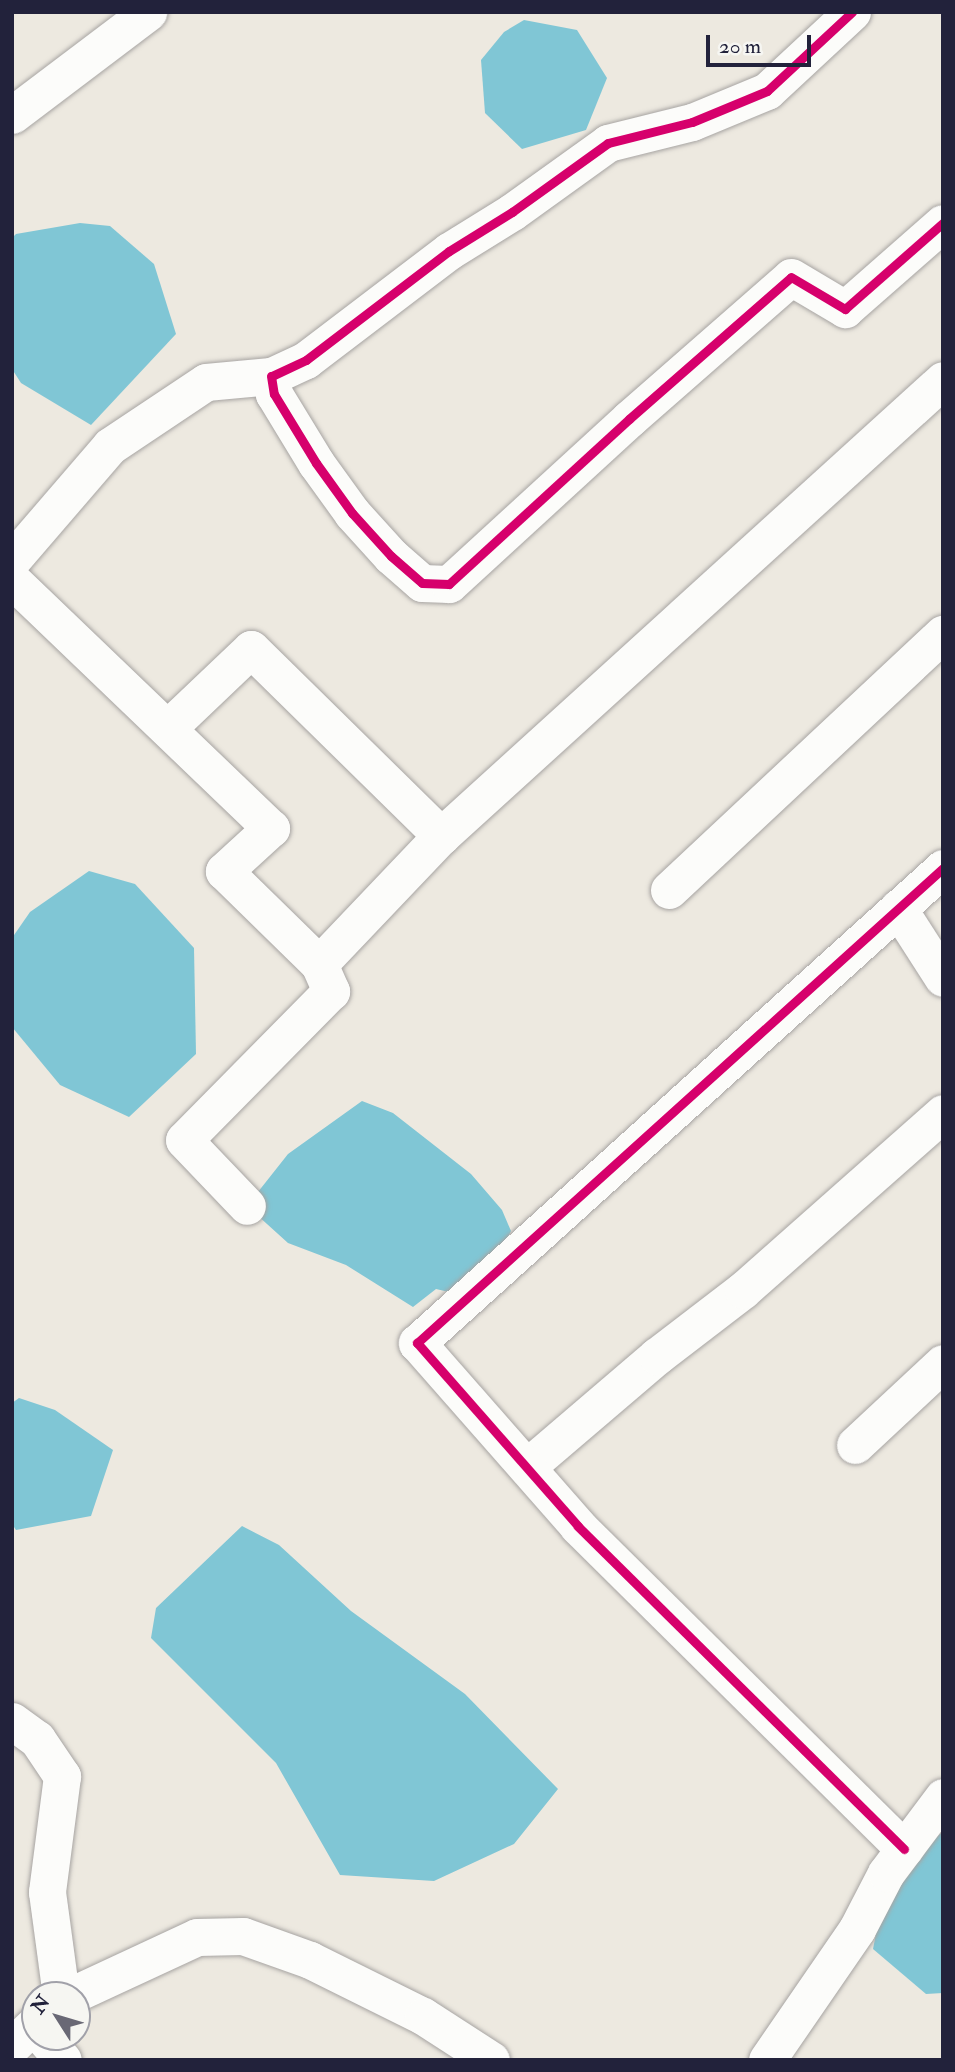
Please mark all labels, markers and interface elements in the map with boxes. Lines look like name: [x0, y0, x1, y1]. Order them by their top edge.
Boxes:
scale bar: [710, 21, 815, 65]
text: 20 m: [719, 33, 761, 60]
north arrow: [21, 1981, 91, 2051]
text: N: [26, 1991, 56, 2019]

